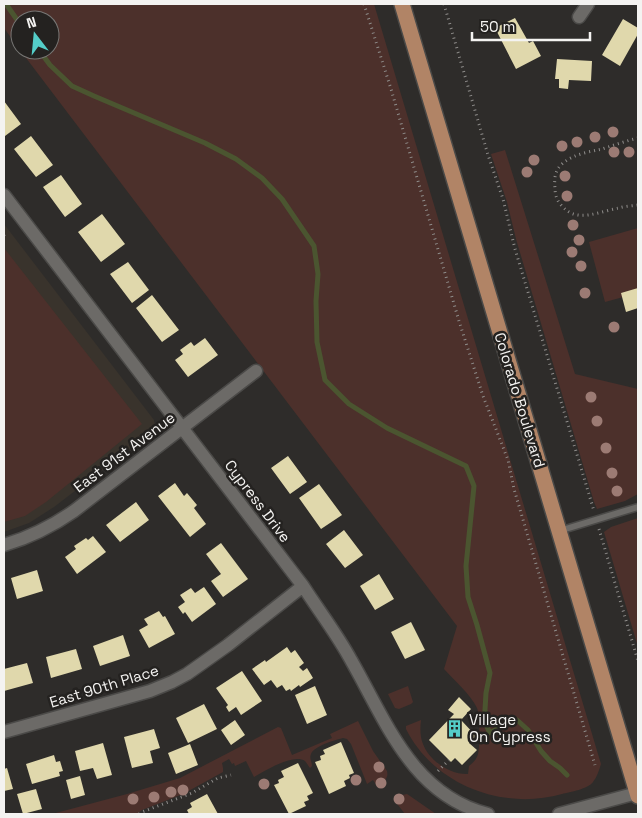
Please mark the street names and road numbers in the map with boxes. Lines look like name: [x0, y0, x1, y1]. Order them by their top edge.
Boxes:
street label: Colorado Boulevard: [490, 330, 550, 470]
street label: East 91st Avenue: [69, 408, 179, 496]
street label: Cypress Drive: [221, 456, 295, 546]
street label: East 90th Place: [47, 660, 161, 712]

